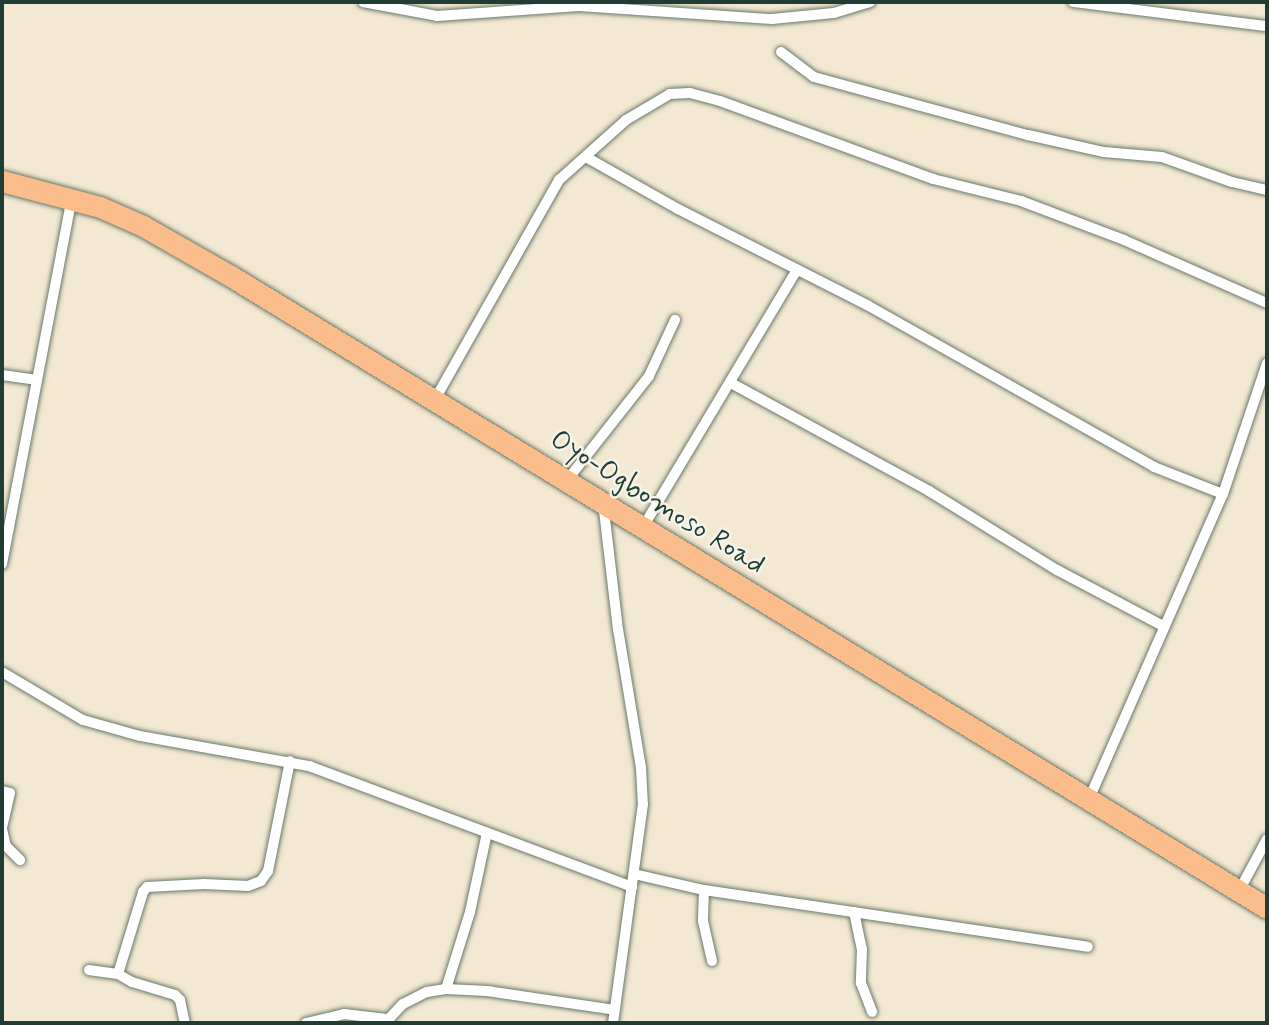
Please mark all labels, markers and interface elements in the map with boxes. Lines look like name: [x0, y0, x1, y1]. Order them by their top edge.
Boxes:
street label: Oyo-Ogbomoso Road: [545, 424, 769, 582]

